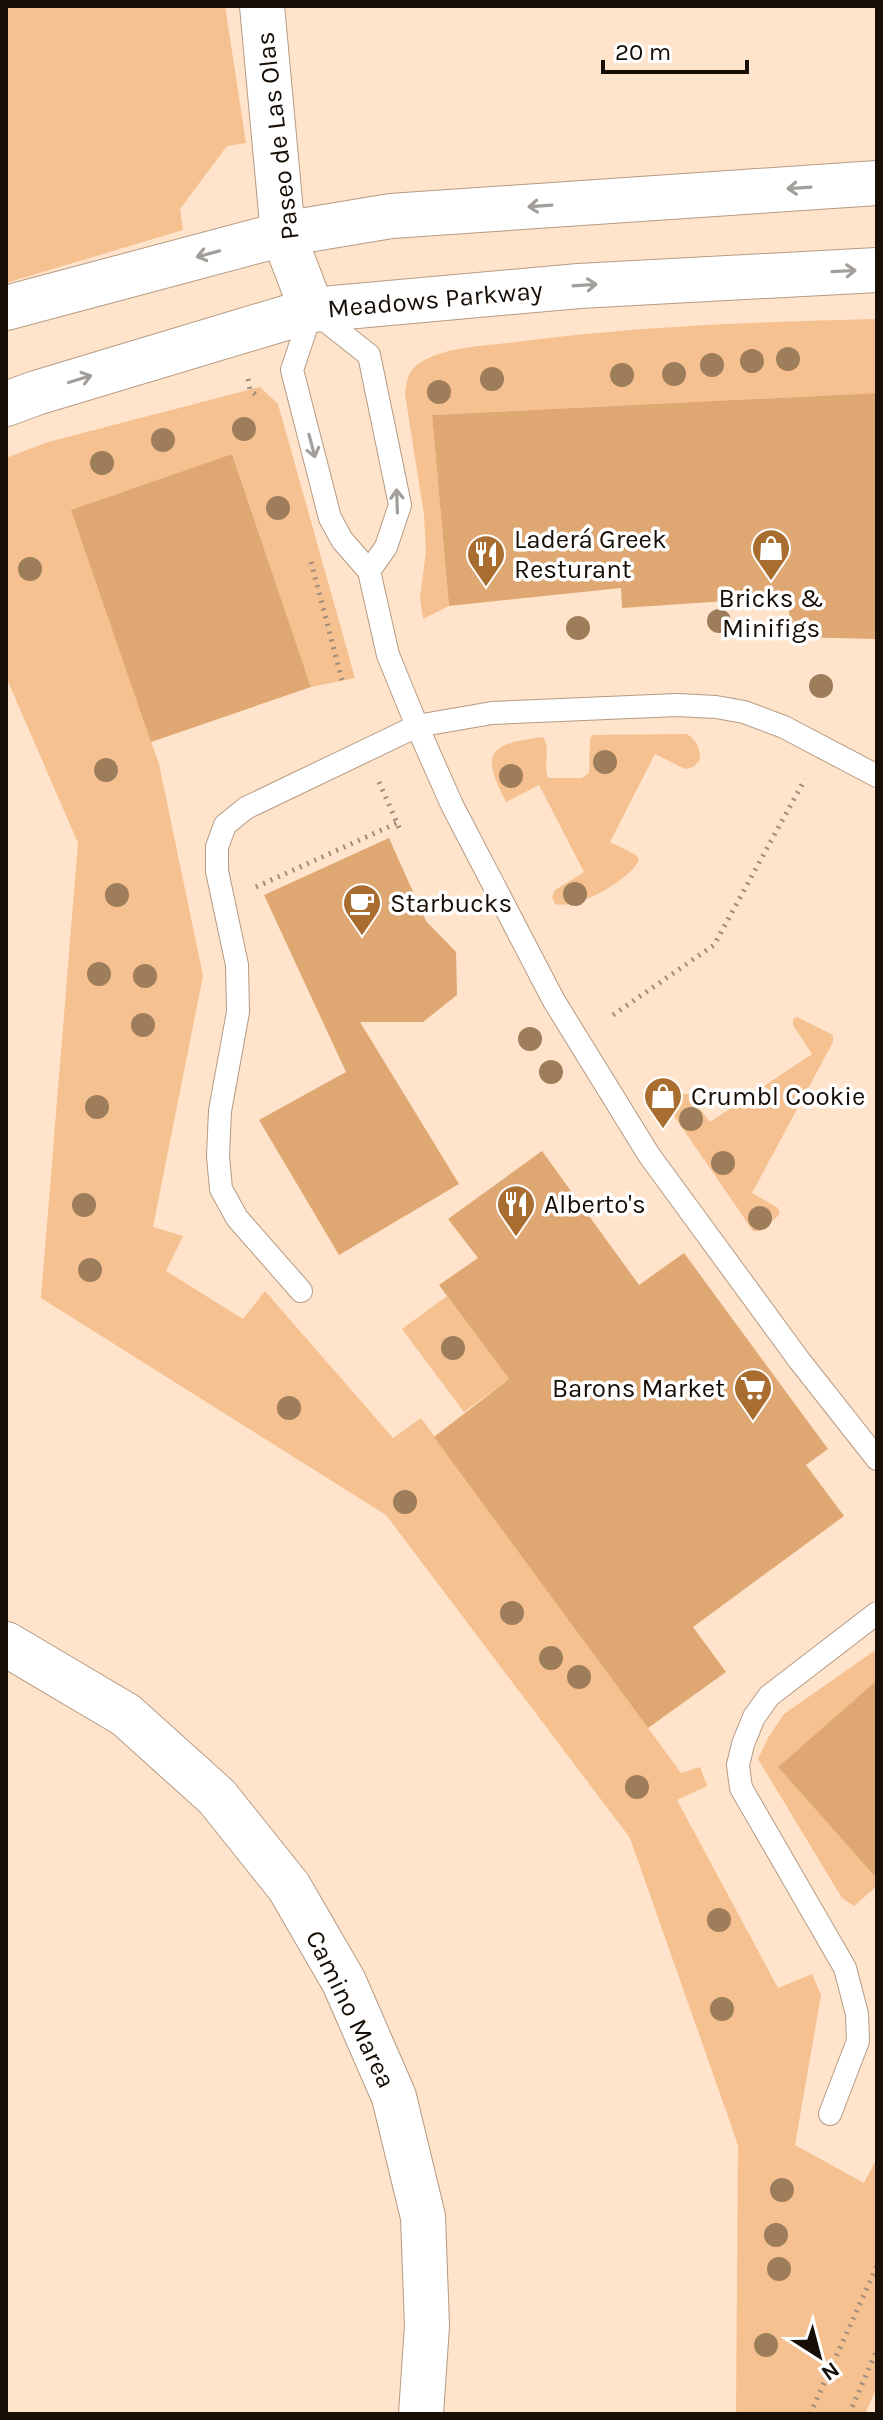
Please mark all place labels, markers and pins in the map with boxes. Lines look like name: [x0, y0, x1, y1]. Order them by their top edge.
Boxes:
place label: Laderá Greek Resturant: [514, 524, 667, 585]
shop icon: Bricks & Minifigs: [750, 527, 792, 582]
restaurant icon: Laderá Greek Resturant: [465, 533, 507, 588]
place label: Bricks & Minifigs: [719, 583, 824, 644]
cafe icon: Starbucks: [341, 882, 383, 937]
place label: Starbucks: [390, 888, 512, 919]
shop icon: Crumbl Cookie: [642, 1075, 684, 1130]
place label: Crumbl Cookie: [691, 1081, 865, 1112]
restaurant icon: Alberto's: [495, 1183, 537, 1238]
place label: Alberto's: [544, 1189, 646, 1220]
supermarket icon: Barons Market: [732, 1367, 774, 1422]
place label: Barons Market: [552, 1373, 725, 1404]

